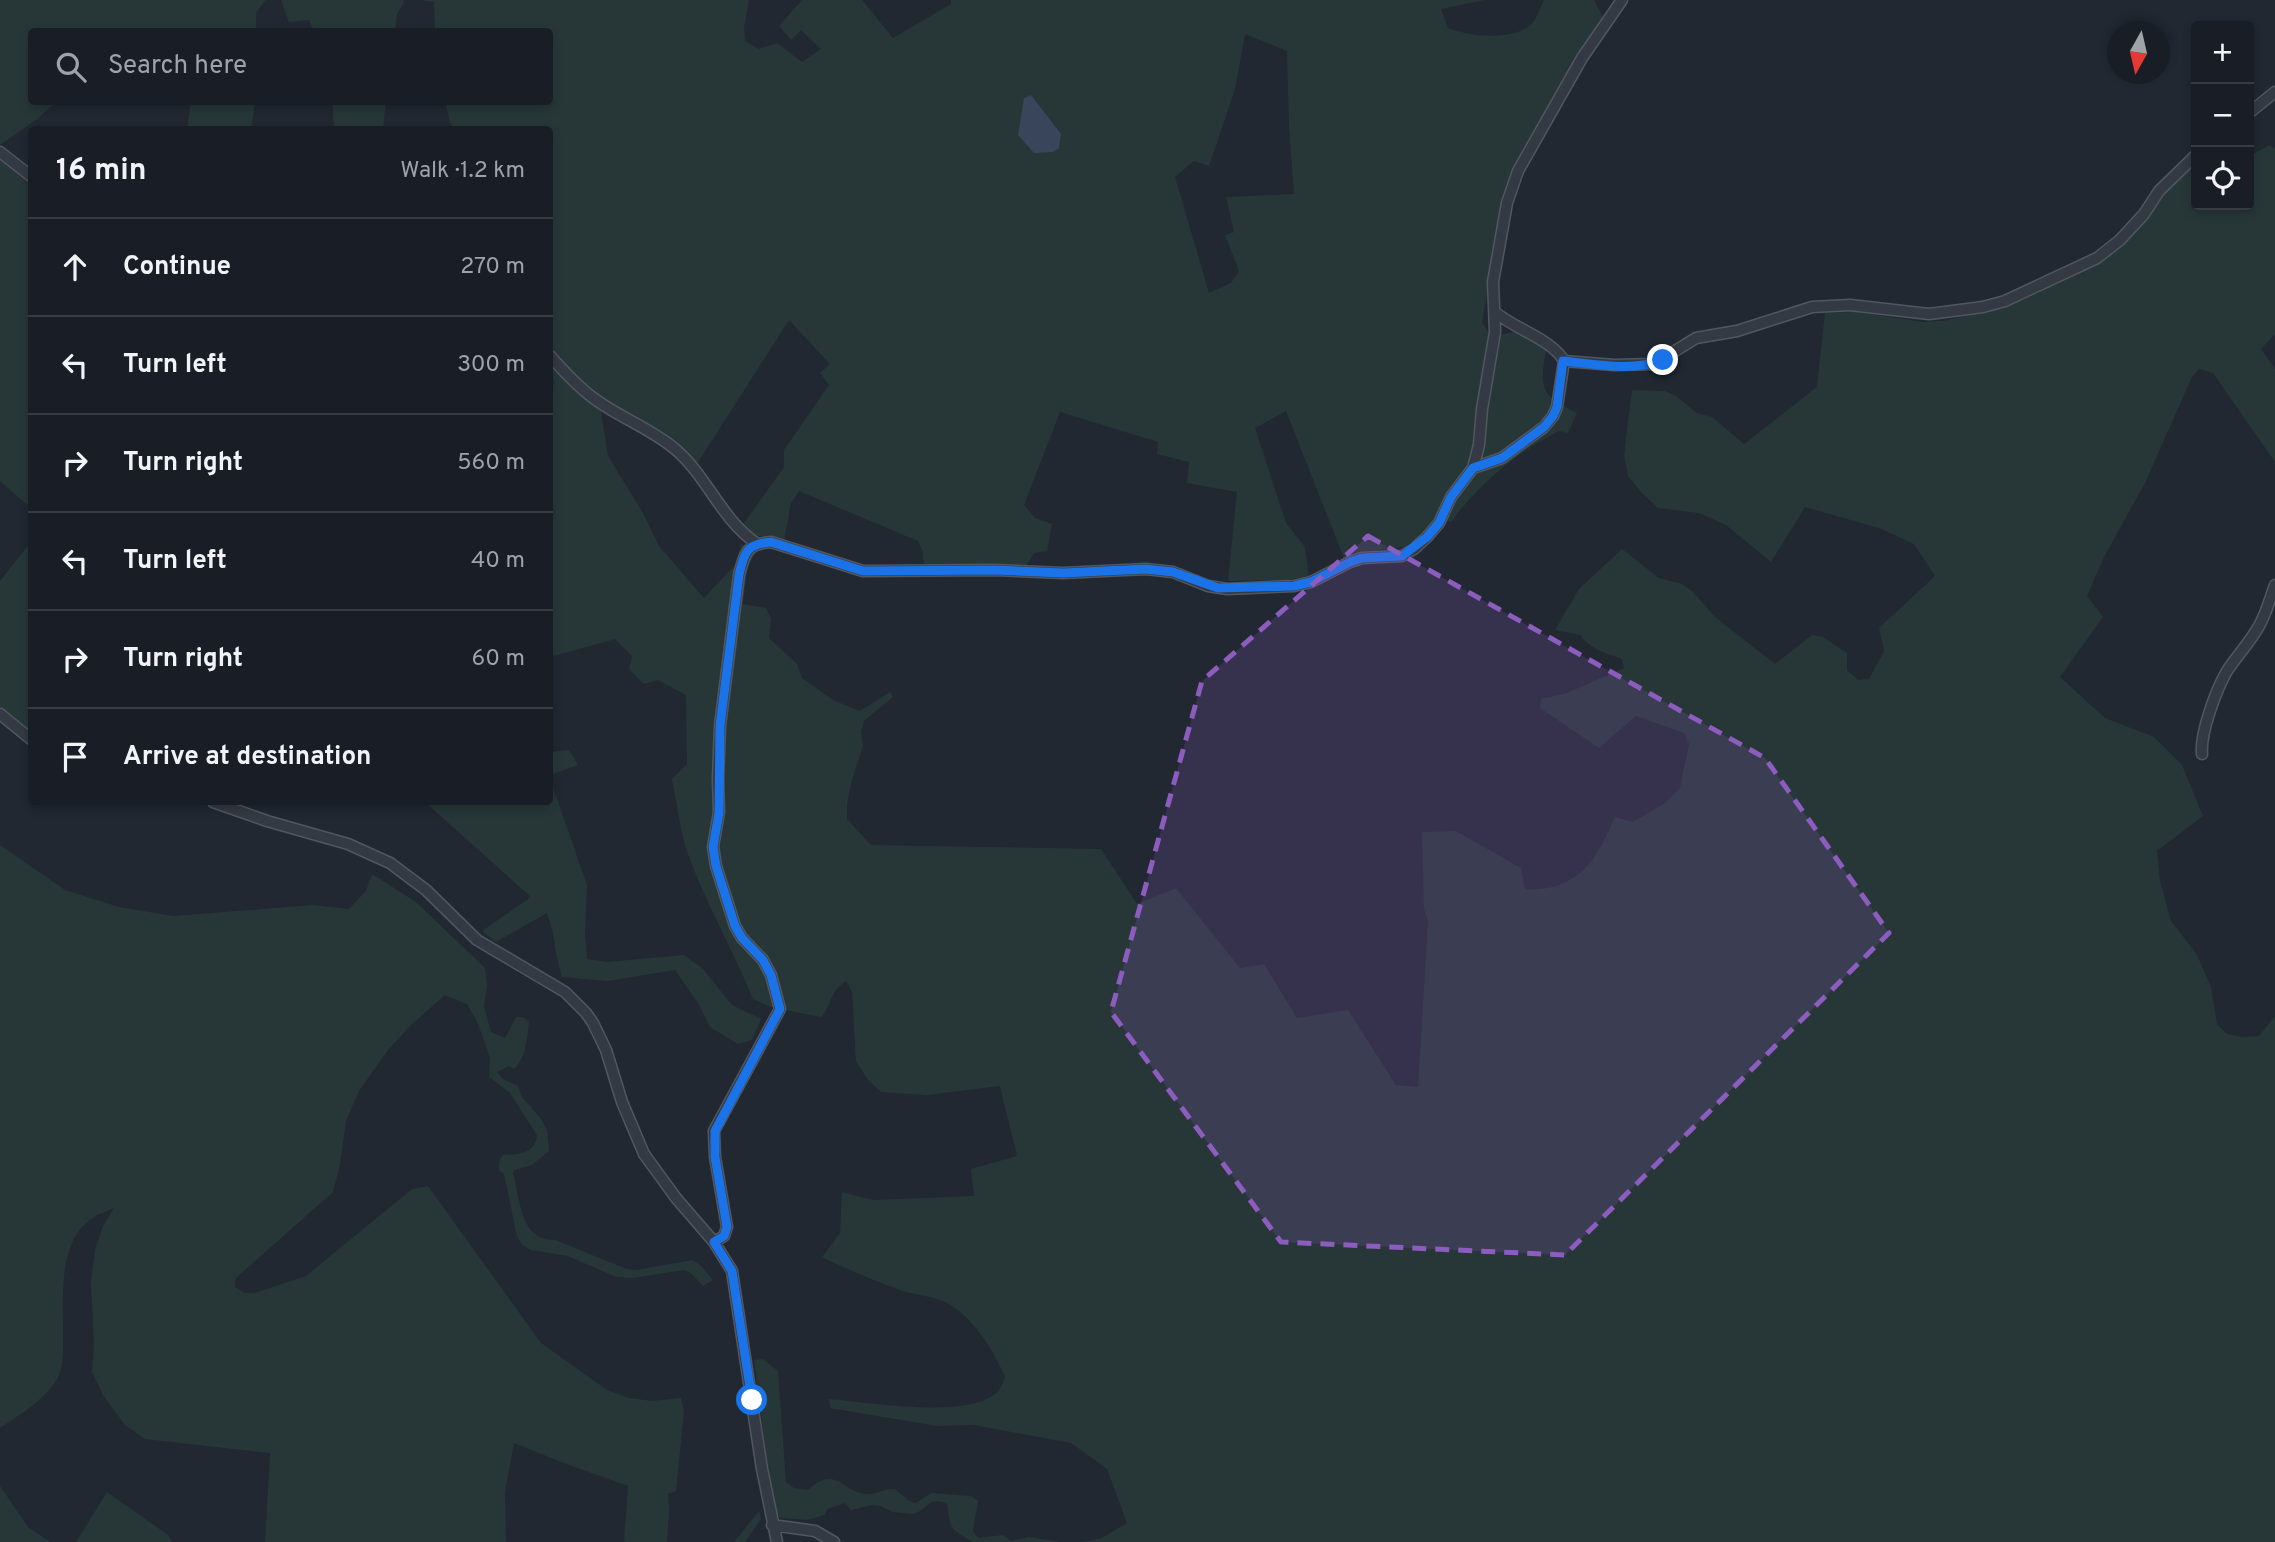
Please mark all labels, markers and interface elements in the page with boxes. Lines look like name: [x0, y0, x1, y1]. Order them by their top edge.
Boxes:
north arrow: [2107, 21, 2170, 84]
map controls: [2191, 21, 2254, 210]
button: +: [2191, 21, 2254, 84]
search box: [28, 28, 553, 105]
icon: search: [52, 48, 90, 86]
text: Search here: [108, 50, 247, 83]
button: −: [2191, 84, 2254, 147]
button: locate: [2191, 147, 2254, 210]
text: 16 min: [56, 153, 146, 190]
text: Walk · 1.2 km: [400, 157, 525, 186]
icon: ahead: [56, 248, 94, 286]
text: Continue: [123, 251, 231, 284]
text: 270 m: [460, 253, 525, 282]
route end: [1647, 344, 1678, 375]
icon: left: [56, 346, 94, 384]
text: Turn left: [123, 349, 227, 382]
text: 300 m: [457, 351, 525, 380]
icon: right: [56, 444, 94, 482]
text: Turn right: [123, 447, 243, 480]
text: 560 m: [457, 449, 525, 478]
icon: left: [56, 542, 94, 580]
text: Turn left: [123, 545, 227, 578]
text: 40 m: [471, 547, 525, 576]
icon: right: [56, 640, 94, 678]
text: Turn right: [123, 643, 243, 676]
text: 60 m: [472, 645, 525, 674]
icon: arrive: [56, 738, 94, 776]
text: Arrive at destination: [123, 741, 371, 774]
route start: [736, 1384, 767, 1415]

